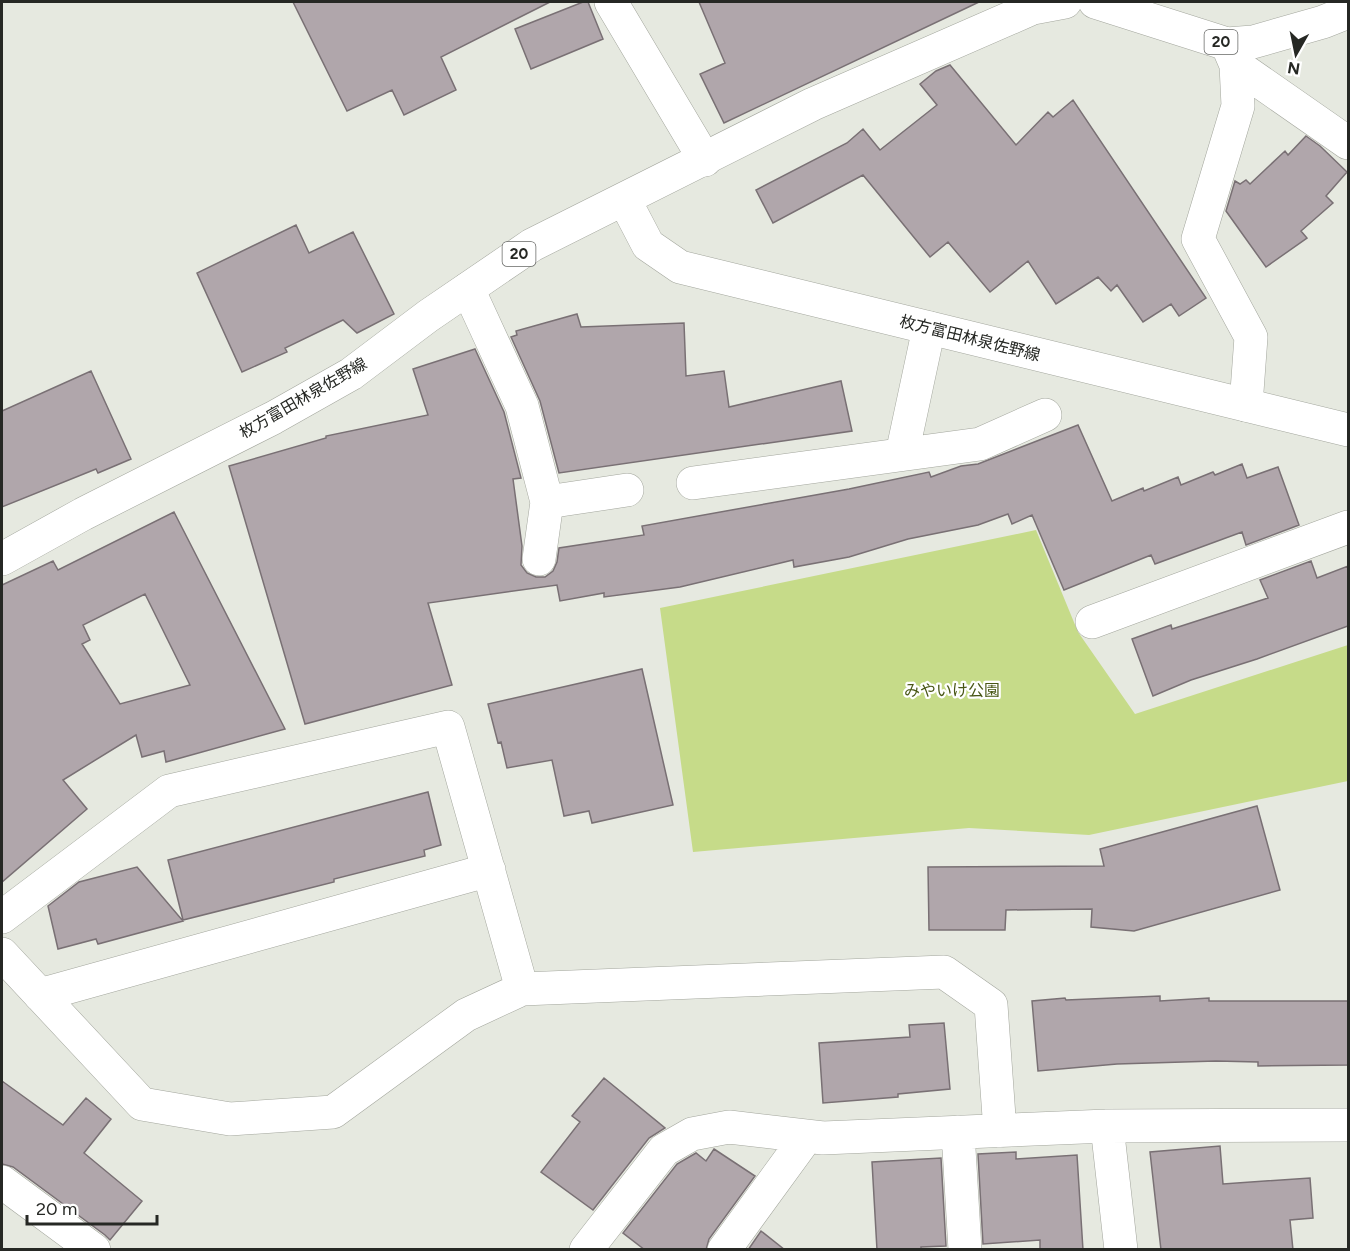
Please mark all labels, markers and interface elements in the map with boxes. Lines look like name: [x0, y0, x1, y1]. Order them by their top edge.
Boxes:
north arrow: [1266, 24, 1326, 84]
road number: 20: [1204, 30, 1238, 54]
text: N: [1286, 58, 1301, 79]
road number: 20: [502, 242, 536, 266]
street label: 枚方富田林泉佐野線: [898, 311, 1042, 365]
street label: 枚方富田林泉佐野線: [236, 354, 370, 442]
park label: みやいけ公園: [904, 681, 1000, 700]
scale bar: [27, 1188, 158, 1226]
text: 20 m: [36, 1198, 77, 1220]

